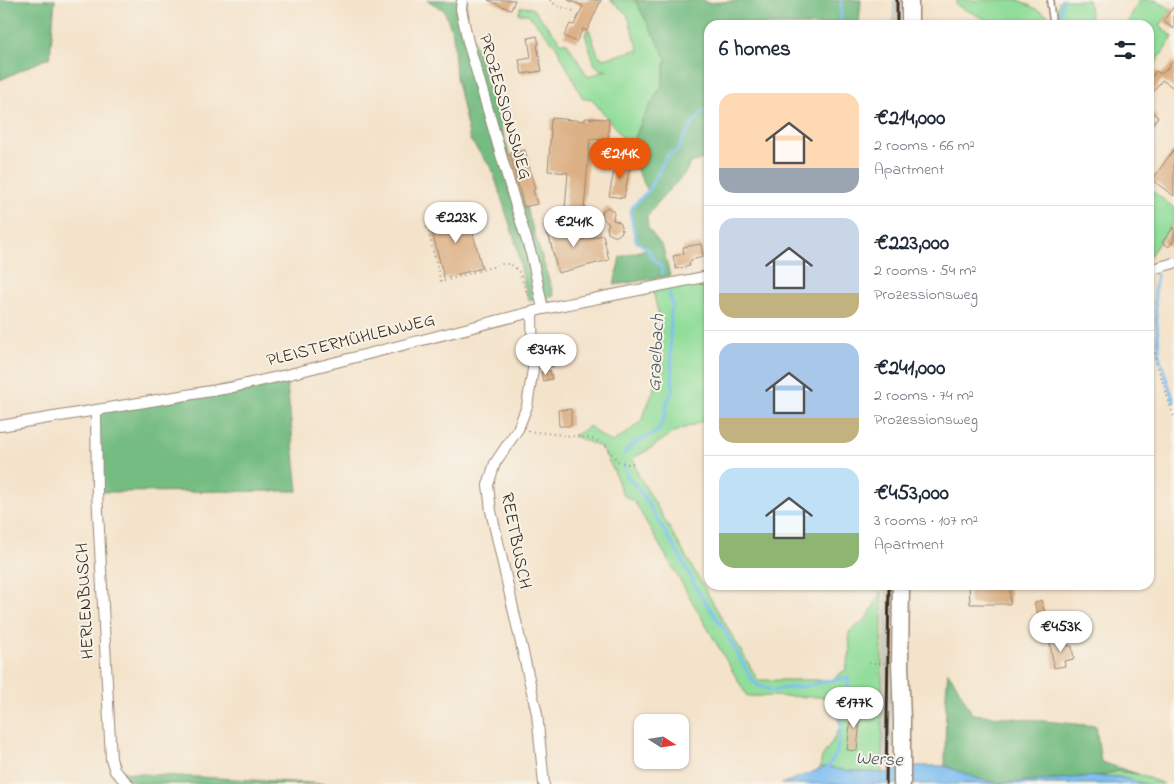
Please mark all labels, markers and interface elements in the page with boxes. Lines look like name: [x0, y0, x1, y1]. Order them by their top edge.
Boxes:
street label: PROZESSIONSWEG: [471, 31, 537, 183]
text: 6 homes: [719, 35, 791, 65]
icon: filters: [1111, 36, 1139, 64]
text: €214,000: [874, 104, 945, 134]
icon: home: [759, 113, 819, 173]
text: 2 rooms · 66 m²: [874, 134, 975, 158]
pin: €214K: [585, 138, 655, 180]
text: €214K: [601, 142, 639, 166]
text: Apartment: [874, 158, 944, 182]
pin: €223K: [421, 202, 491, 244]
text: €223K: [435, 206, 477, 230]
pin: €241K: [539, 206, 609, 248]
text: €241K: [555, 210, 593, 234]
text: €223,000: [874, 229, 949, 259]
icon: home: [759, 238, 819, 298]
text: 2 rooms · 54 m²: [874, 259, 976, 283]
text: Prozessionsweg: [874, 283, 978, 307]
street label: PLEISTERMÜHLENWEG: [264, 308, 438, 374]
water label: Graelbach: [641, 313, 673, 392]
pin: €347K: [511, 334, 581, 376]
text: €347K: [527, 338, 565, 362]
text: €241,000: [874, 354, 945, 384]
icon: home: [759, 363, 819, 423]
text: 2 rooms · 74 m²: [874, 384, 974, 408]
text: Prozessionsweg: [874, 408, 978, 432]
text: €453,000: [874, 479, 949, 509]
icon: home: [759, 488, 819, 548]
street label: REETBUSCH: [493, 491, 537, 591]
text: 3 rooms · 107 m²: [874, 509, 978, 533]
text: Apartment: [874, 533, 944, 557]
street label: HERLENBUSCH: [70, 542, 102, 660]
pin: €453K: [1026, 610, 1096, 653]
text: €453K: [1040, 615, 1082, 639]
pin: €177K: [819, 686, 889, 729]
text: €177K: [835, 691, 873, 715]
north arrow: [634, 714, 689, 769]
map controls: [634, 714, 689, 769]
water label: Werse: [855, 745, 905, 775]

